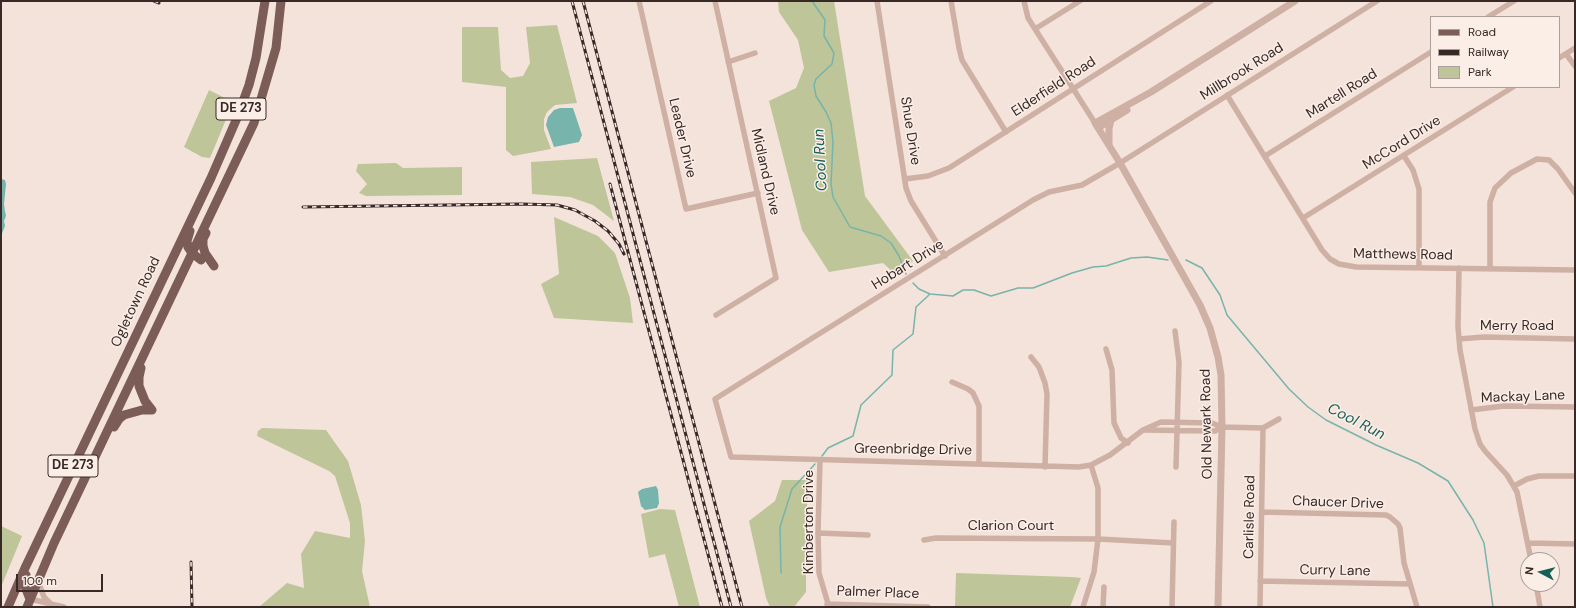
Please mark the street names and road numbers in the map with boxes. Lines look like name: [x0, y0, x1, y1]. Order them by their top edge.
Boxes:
street label: Millbrook Road: [1197, 40, 1287, 104]
street label: Elderfield Road: [1009, 54, 1099, 120]
street label: Martell Road: [1303, 66, 1381, 122]
street label: Leader Drive: [665, 96, 699, 180]
street label: Shue Drive: [896, 96, 924, 166]
road number: DE 273: [216, 98, 266, 120]
street label: McCord Drive: [1360, 112, 1444, 174]
street label: Midland Drive: [747, 127, 783, 217]
street label: Hobart Drive: [869, 236, 947, 294]
street label: Matthews Road: [1353, 246, 1453, 264]
street label: Ogletown Road: [108, 254, 164, 350]
street label: Merry Road: [1480, 318, 1554, 334]
street label: Old Newark Road: [1198, 369, 1216, 479]
street label: Mackay Lane: [1481, 387, 1565, 407]
street label: Greenbridge Drive: [854, 441, 972, 459]
road number: DE 273: [48, 455, 98, 477]
street label: Kimberton Drive: [801, 470, 817, 574]
street label: Carlisle Road: [1241, 475, 1259, 559]
street label: Chaucer Drive: [1292, 493, 1384, 513]
street label: Clarion Court: [968, 518, 1054, 534]
street label: Curry Lane: [1299, 562, 1371, 580]
street label: Palmer Place: [836, 583, 920, 603]

